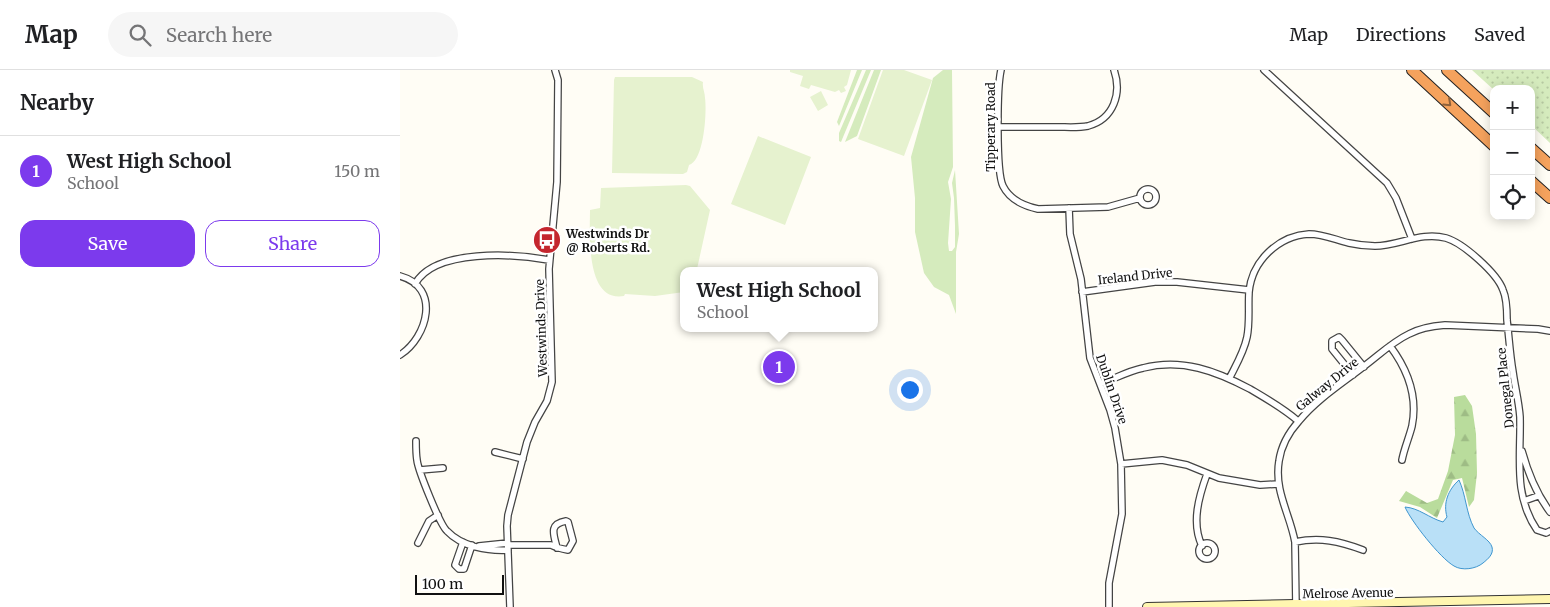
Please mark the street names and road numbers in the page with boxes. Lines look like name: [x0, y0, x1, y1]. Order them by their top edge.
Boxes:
street label: Tipperary Road: [983, 82, 998, 172]
street label: Ireland Drive: [1097, 265, 1173, 287]
street label: Westwinds Drive: [532, 279, 550, 378]
street label: Donegal Place: [1493, 347, 1517, 429]
street label: Dublin Drive: [1093, 352, 1131, 426]
street label: Galway Drive: [1293, 354, 1361, 414]
street label: Melrose Avenue: [1302, 585, 1394, 601]

